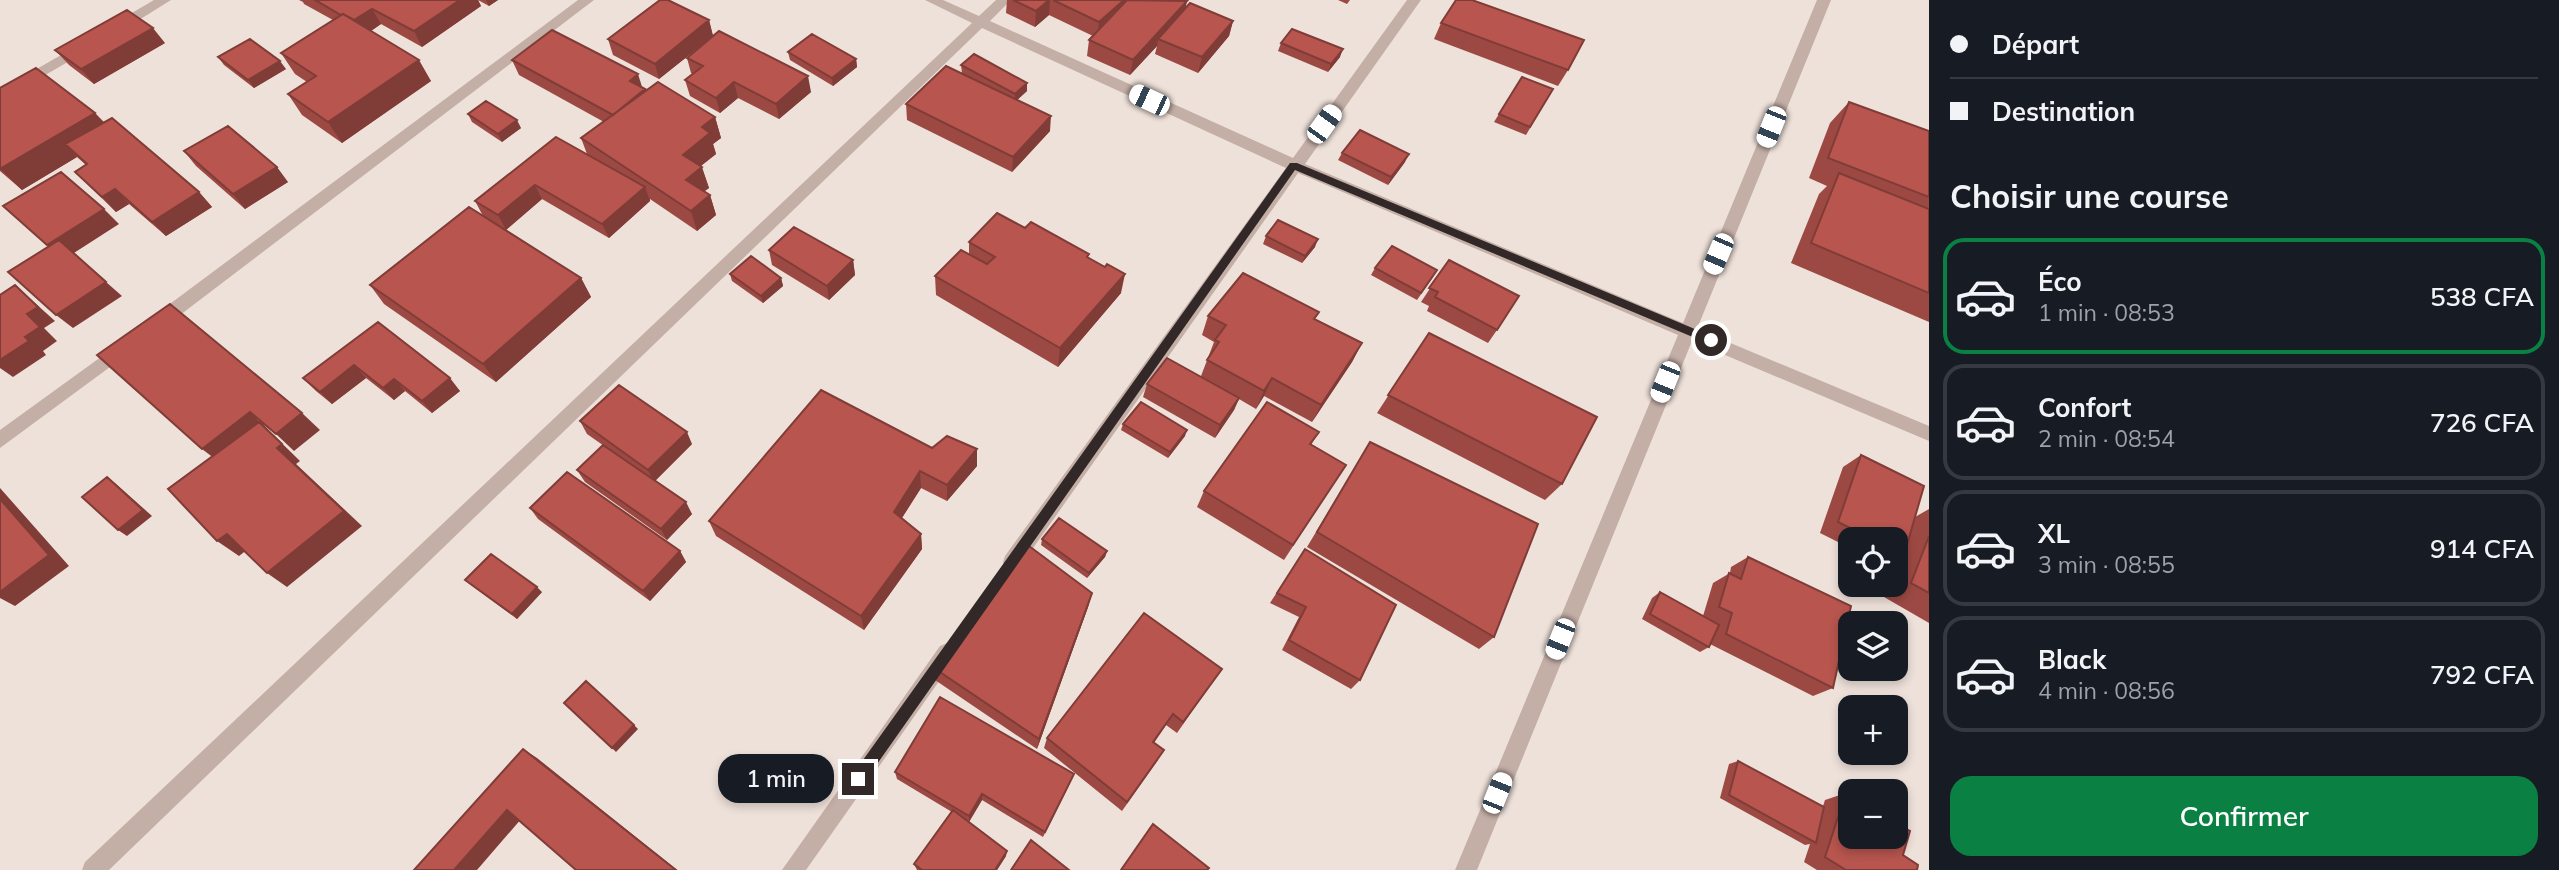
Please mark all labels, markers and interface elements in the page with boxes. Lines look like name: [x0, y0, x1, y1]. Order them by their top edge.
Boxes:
text: Départ: [1992, 28, 2079, 61]
car: [1126, 82, 1173, 118]
text: Destination: [1992, 95, 2135, 128]
car: [1304, 101, 1345, 147]
car: [1754, 104, 1789, 150]
text: Choisir une course: [1950, 176, 2229, 216]
car: [1701, 231, 1736, 277]
icon: car: [1954, 265, 2017, 328]
text: Éco: [2038, 265, 2082, 298]
text: 538 CFA: [2430, 280, 2534, 313]
text: 1 min · 08:53: [2038, 298, 2175, 327]
route start: [1695, 324, 1727, 356]
car: [1648, 359, 1683, 405]
icon: car: [1954, 391, 2017, 454]
text: Confort: [2038, 391, 2131, 424]
text: 726 CFA: [2430, 406, 2534, 439]
text: 2 min · 08:54: [2038, 424, 2175, 453]
icon: car: [1954, 517, 2017, 580]
text: XL: [2038, 517, 2070, 550]
map controls: [1838, 527, 1908, 849]
button: locate: [1838, 527, 1908, 597]
text: 914 CFA: [2430, 532, 2534, 565]
text: 3 min · 08:55: [2038, 550, 2175, 579]
button: layers: [1838, 611, 1908, 681]
car: [1543, 616, 1578, 662]
icon: car: [1954, 643, 2017, 706]
text: Black: [2038, 643, 2106, 676]
text: 792 CFA: [2430, 658, 2534, 691]
text: 4 min · 08:56: [2038, 676, 2175, 705]
button: +: [1838, 695, 1908, 765]
callout: 1 min: [718, 754, 834, 804]
route end: [842, 763, 874, 795]
text: 1 min: [746, 764, 806, 793]
car: [1480, 770, 1515, 816]
button: Confirmer: [1950, 776, 2538, 856]
button: −: [1838, 779, 1908, 849]

